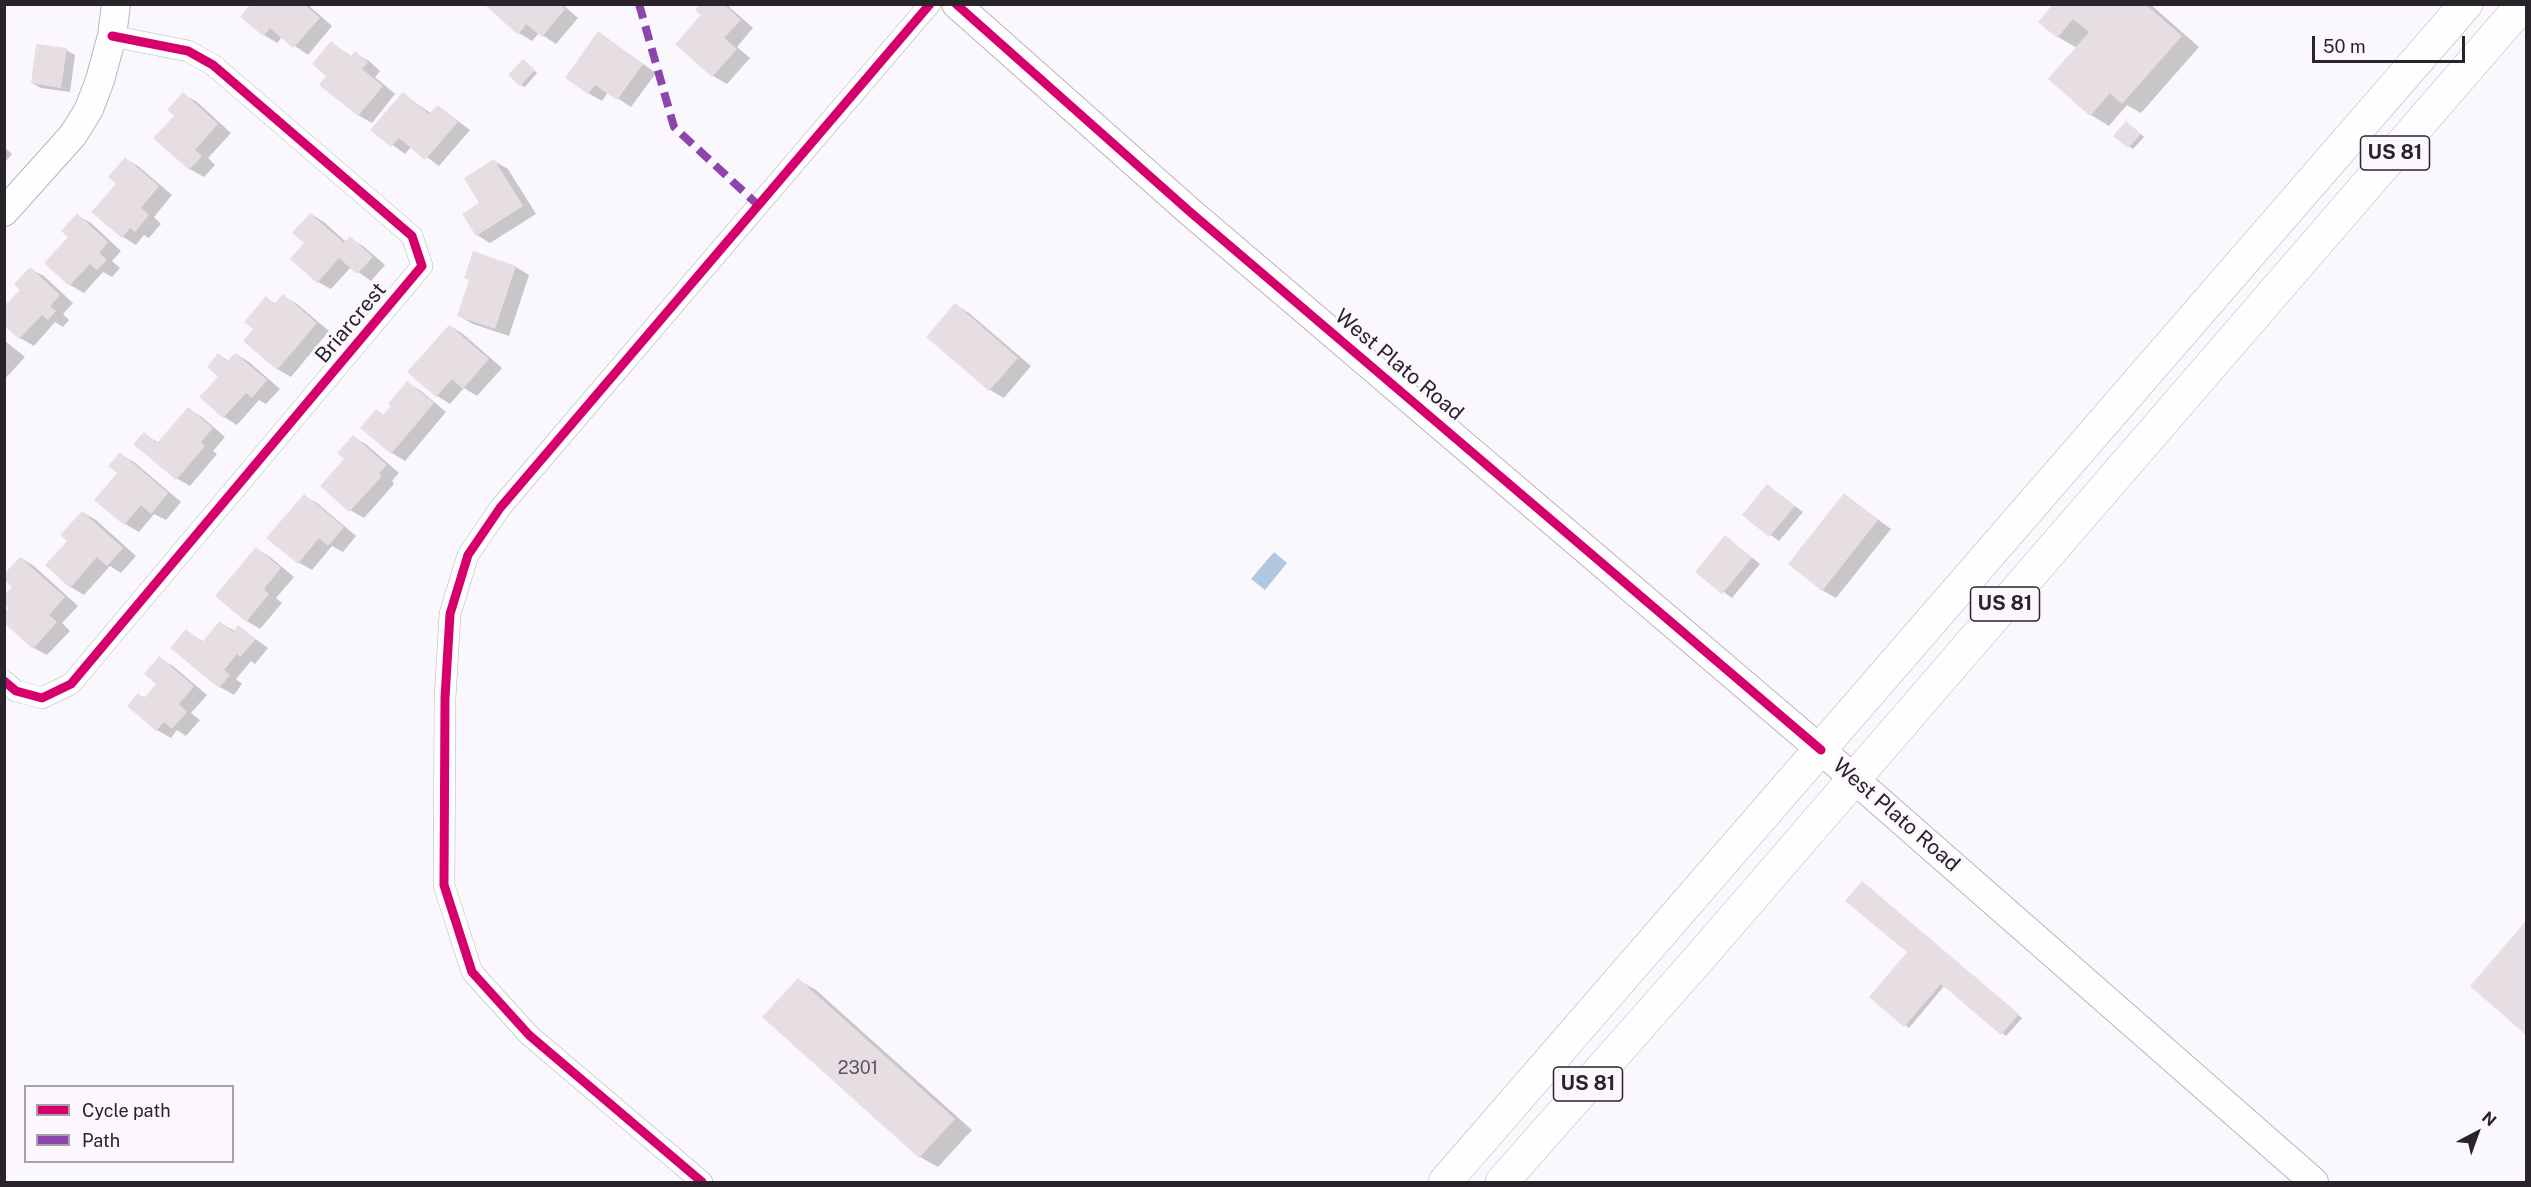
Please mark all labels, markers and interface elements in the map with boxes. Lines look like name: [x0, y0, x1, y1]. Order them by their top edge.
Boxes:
scale bar: [2315, 24, 2468, 62]
text: 50 m: [2323, 36, 2366, 57]
road number: US 81: [2360, 136, 2430, 170]
street label: Briarcrest: [310, 278, 392, 368]
street label: West Plato Road: [1330, 304, 1468, 426]
road number: US 81: [1970, 587, 2040, 621]
street label: West Plato Road: [1827, 753, 1965, 877]
house number: 2301: [838, 1057, 878, 1079]
road number: US 81: [1554, 1067, 1622, 1101]
legend: [24, 1085, 234, 1163]
text: Cycle path: [82, 1100, 171, 1121]
north arrow: [2447, 1103, 2507, 1163]
text: N: [2478, 1108, 2500, 1130]
text: Path: [82, 1130, 120, 1151]

